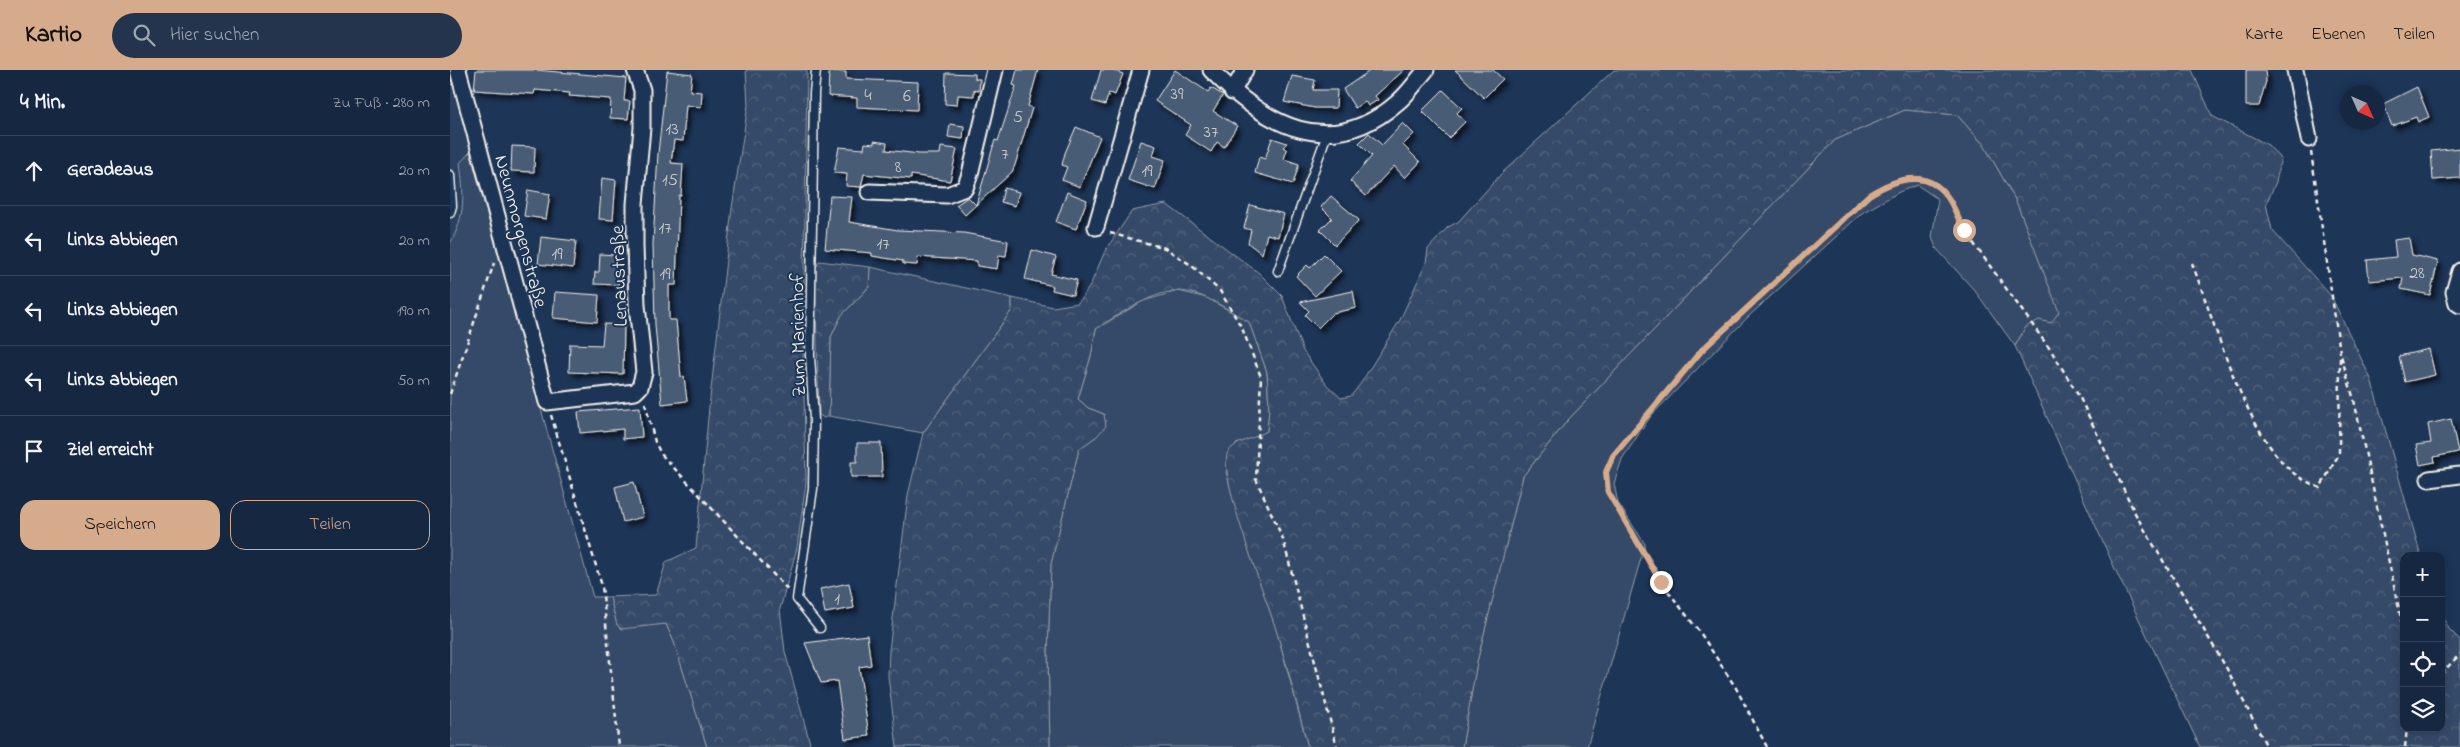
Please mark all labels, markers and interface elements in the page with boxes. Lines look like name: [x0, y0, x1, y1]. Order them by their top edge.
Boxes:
search box: [112, 13, 462, 58]
text: Kartio: [25, 18, 82, 53]
icon: search: [130, 21, 158, 49]
text: Hier suchen: [170, 22, 259, 49]
text: Karte: [2245, 22, 2283, 48]
text: Ebenen: [2311, 22, 2365, 48]
text: Teilen: [2393, 22, 2435, 48]
house number: 39: [1171, 82, 1184, 108]
house number: 4: [864, 83, 872, 109]
house number: 6: [903, 84, 911, 110]
north arrow: [2340, 85, 2385, 130]
text: 4 Min.: [20, 88, 65, 118]
text: Zu Fuß · 280 m: [332, 91, 430, 115]
house number: 5: [1013, 105, 1023, 131]
house number: 13: [665, 117, 679, 143]
house number: 37: [1204, 120, 1219, 146]
house number: 7: [1001, 142, 1009, 168]
street label: Neunmorgenstraße: [484, 152, 554, 311]
house number: 8: [895, 155, 902, 181]
icon: ahead: [20, 157, 48, 185]
text: Geradeaus: [67, 157, 154, 184]
text: 20 m: [399, 159, 430, 183]
house number: 19: [1141, 159, 1153, 185]
house number: 15: [662, 168, 678, 194]
house number: 17: [658, 216, 672, 242]
route start: [1953, 219, 1976, 242]
street label: Lenaustraße: [604, 225, 637, 327]
icon: left: [20, 227, 48, 255]
text: Links abbiegen: [67, 227, 178, 254]
text: 20 m: [399, 229, 430, 253]
house number: 17: [876, 232, 890, 258]
house number: 19: [551, 242, 563, 268]
house number: 28: [2409, 261, 2425, 287]
house number: 19: [659, 262, 671, 288]
street label: Zum Marienhof: [784, 272, 815, 397]
icon: left: [20, 297, 48, 325]
text: Links abbiegen: [67, 297, 178, 324]
text: 190 m: [397, 299, 430, 323]
icon: left: [20, 367, 48, 395]
text: Links abbiegen: [67, 367, 178, 394]
text: 50 m: [398, 369, 430, 393]
icon: arrive: [20, 437, 48, 465]
text: Ziel erreicht: [67, 437, 154, 464]
button: Speichern: [20, 500, 220, 550]
button: Teilen: [230, 500, 430, 550]
map controls: [2400, 552, 2445, 732]
button: +: [2400, 552, 2445, 597]
route end: [1650, 571, 1673, 594]
house number: 1: [834, 587, 840, 613]
button: −: [2400, 597, 2445, 642]
button: locate: [2400, 642, 2445, 687]
button: layers: [2400, 687, 2445, 732]

